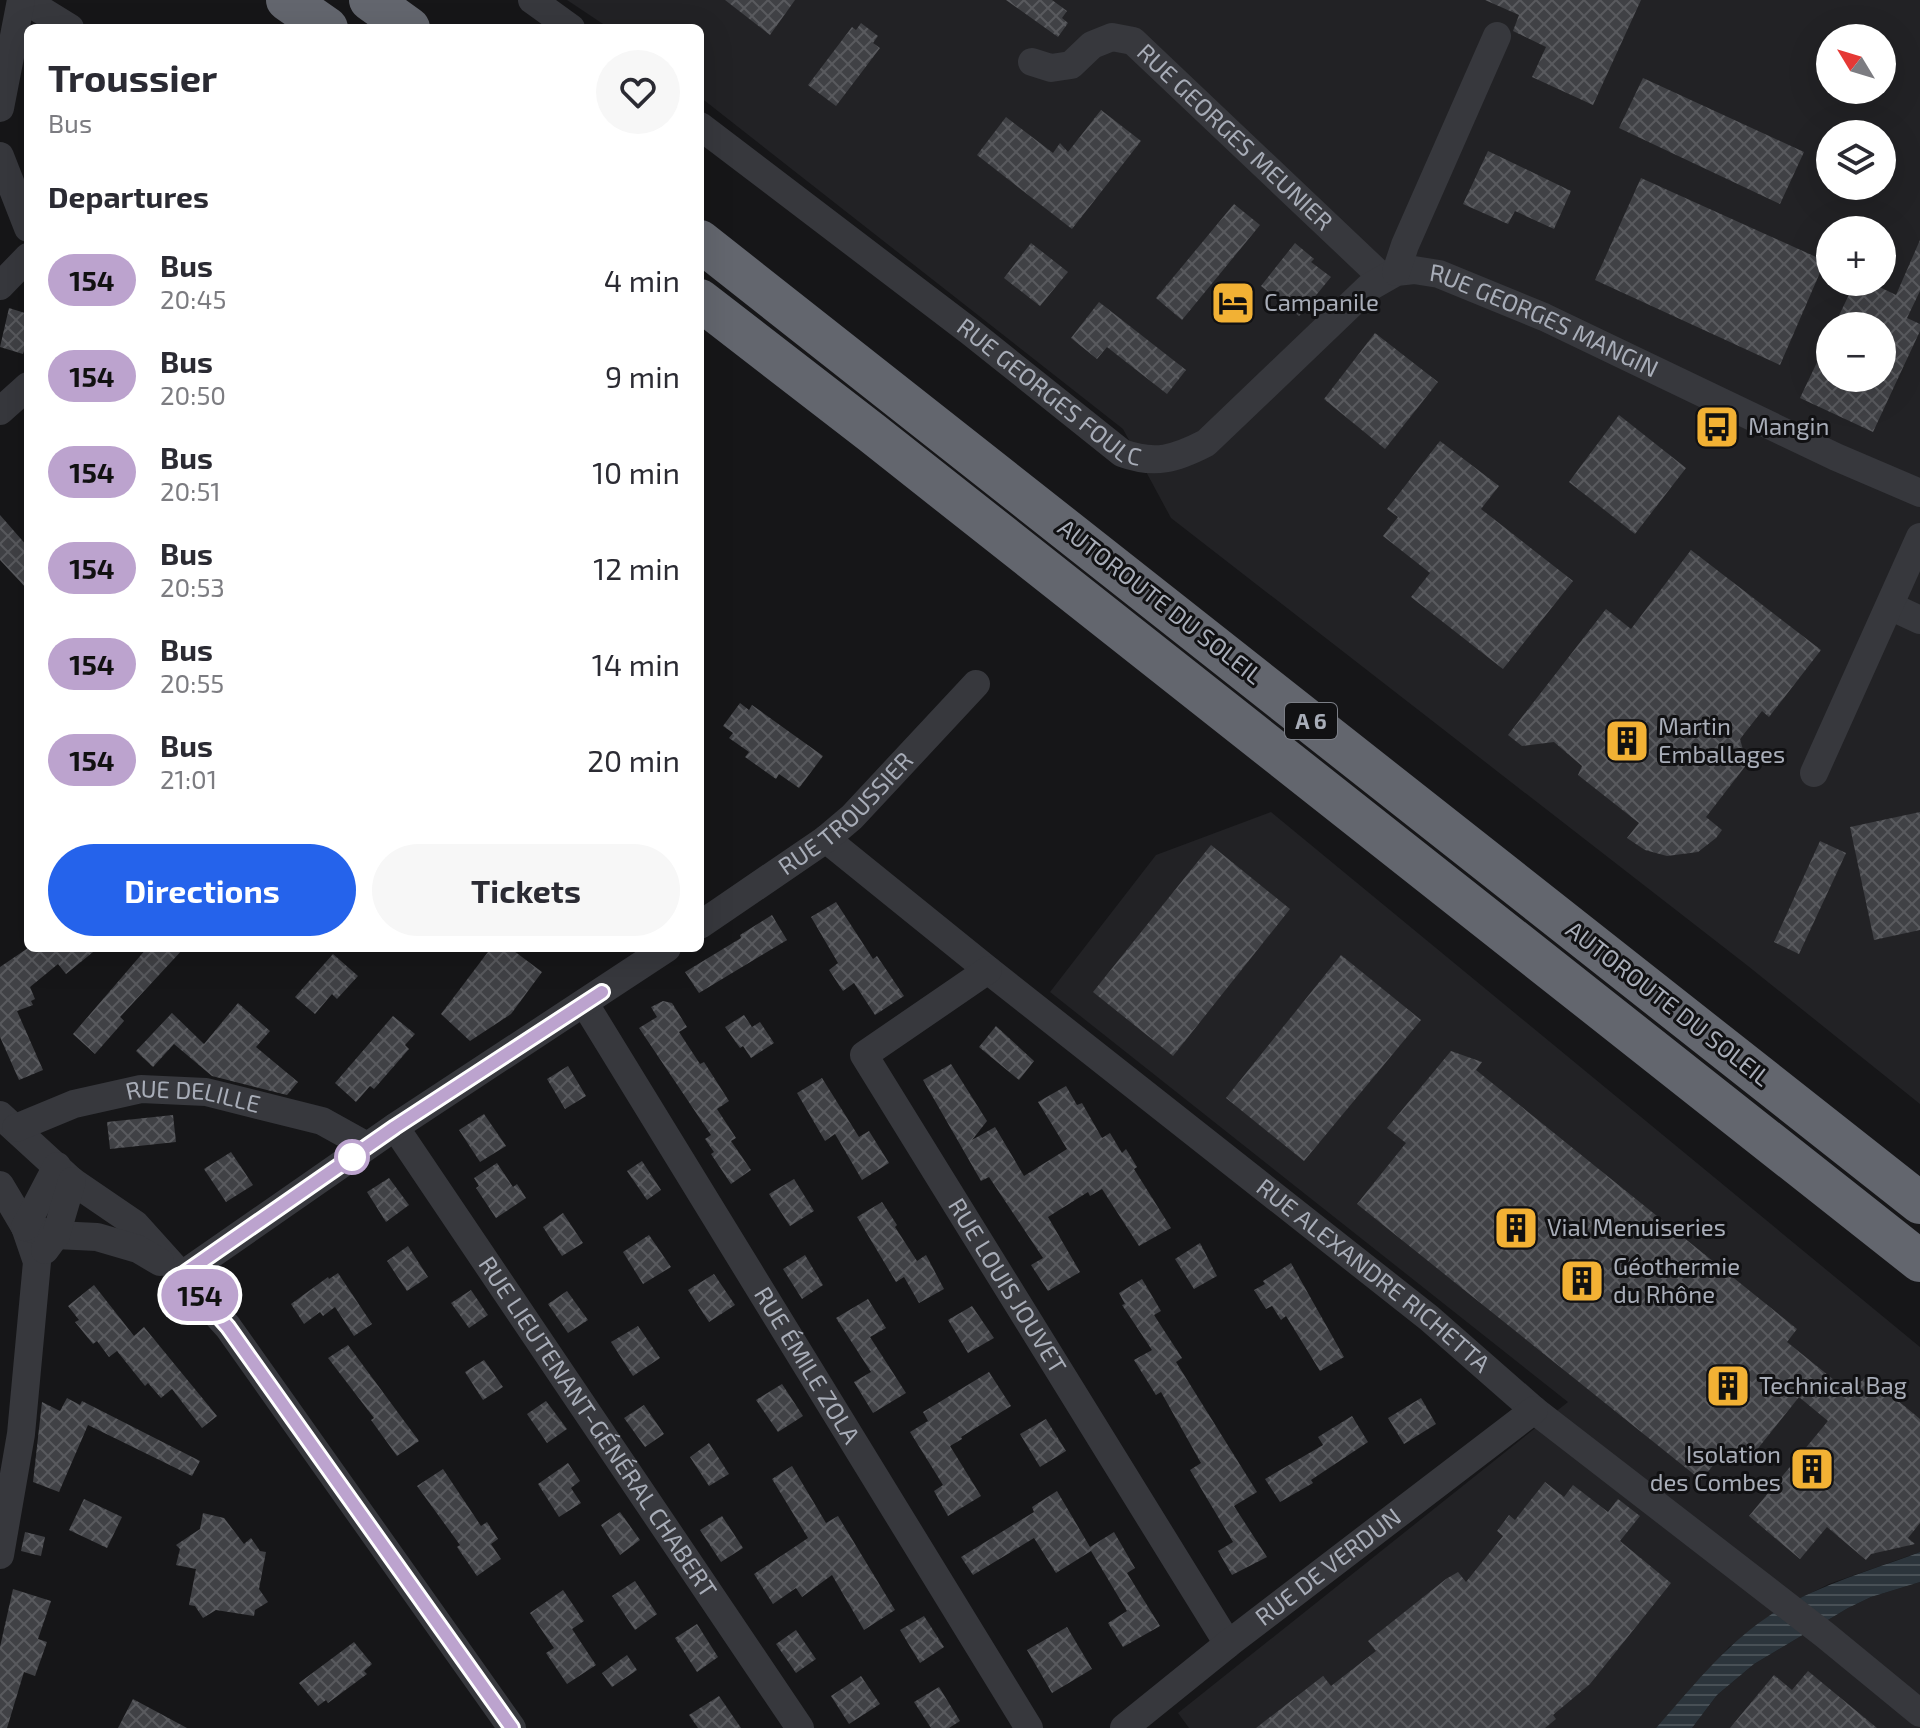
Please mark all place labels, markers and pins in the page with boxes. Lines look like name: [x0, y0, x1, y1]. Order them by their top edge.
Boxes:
hotel icon: Campanile: [1209, 279, 1257, 327]
place label: Campanile: [1264, 287, 1379, 316]
bus stop icon: Mangin: [1693, 403, 1741, 451]
place label: Mangin: [1748, 411, 1829, 440]
place label: Martin Emballages: [1658, 711, 1785, 768]
building icon: Martin Emballages: [1603, 717, 1651, 765]
unlabelled marker: [335, 1140, 369, 1174]
building icon: Vial Menuiseries: [1492, 1204, 1540, 1252]
place label: Vial Menuiseries: [1547, 1212, 1726, 1241]
place label: Géothermie du Rhône: [1613, 1251, 1740, 1308]
building icon: Géothermie du Rhône: [1558, 1257, 1606, 1305]
building icon: Technical Bag: [1704, 1362, 1752, 1410]
place label: Technical Bag: [1759, 1370, 1907, 1399]
place label: Isolation des Combes: [1650, 1439, 1781, 1496]
building icon: Isolation des Combes: [1788, 1445, 1836, 1493]

